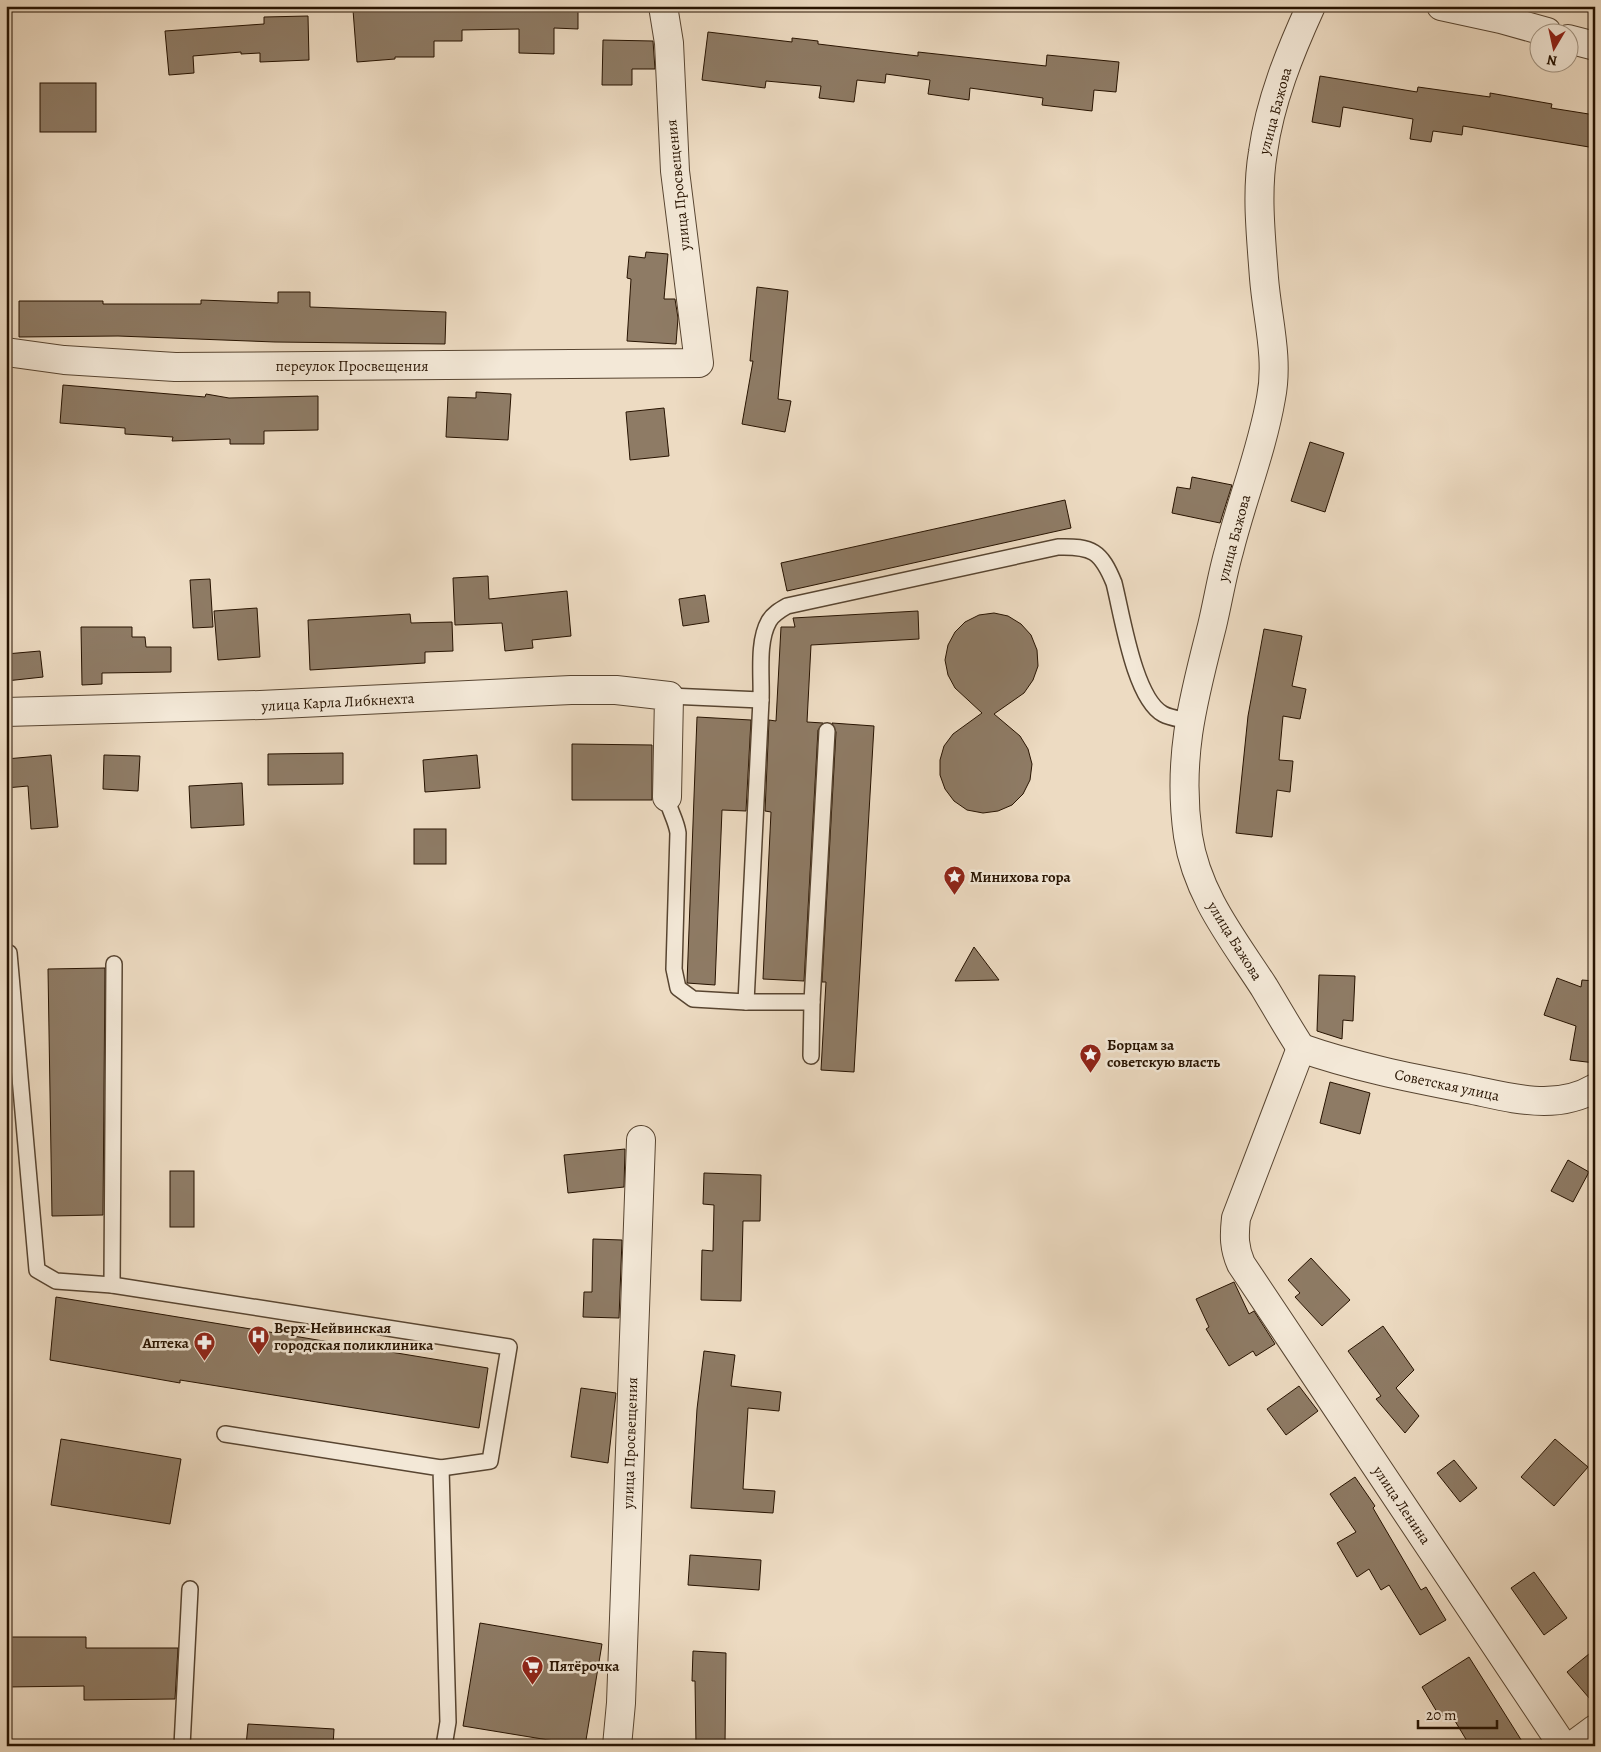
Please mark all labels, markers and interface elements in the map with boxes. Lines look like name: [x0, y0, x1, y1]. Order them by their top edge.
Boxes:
north arrow: [1528, 22, 1578, 72]
text: N: [1546, 50, 1559, 71]
street label: улица Бажова: [1253, 65, 1296, 158]
street label: улица Просвещения: [661, 118, 695, 253]
street label: переулок Просвещения: [275, 356, 429, 376]
street label: улица Бажова: [1212, 492, 1255, 585]
street label: улица Карла Либкнехта: [260, 688, 415, 716]
place icon: Минихова гора: [942, 865, 966, 896]
place label: Минихова гора: [970, 867, 1072, 887]
street label: улица Бажова: [1202, 897, 1267, 984]
place label: Борцам за советскую власть: [1107, 1035, 1220, 1072]
place icon: Борцам за советскую власть: [1079, 1042, 1103, 1073]
street label: Советская улица: [1393, 1064, 1501, 1106]
place label: Верх-Нейвинская городская поликлиника: [274, 1318, 434, 1355]
hospital icon: Верх-Нейвинская городская поликлиника: [246, 1325, 270, 1356]
pharmacy icon: Аптека: [193, 1331, 217, 1362]
place label: Аптека: [141, 1333, 190, 1353]
street label: улица Просвещения: [618, 1377, 642, 1510]
street label: улица Ленина: [1368, 1461, 1436, 1548]
supermarket icon: Пятёрочка: [521, 1654, 545, 1685]
place label: Пятёрочка: [549, 1656, 620, 1676]
scale bar: [1418, 1697, 1497, 1729]
text: 20 m: [1426, 1705, 1457, 1725]

